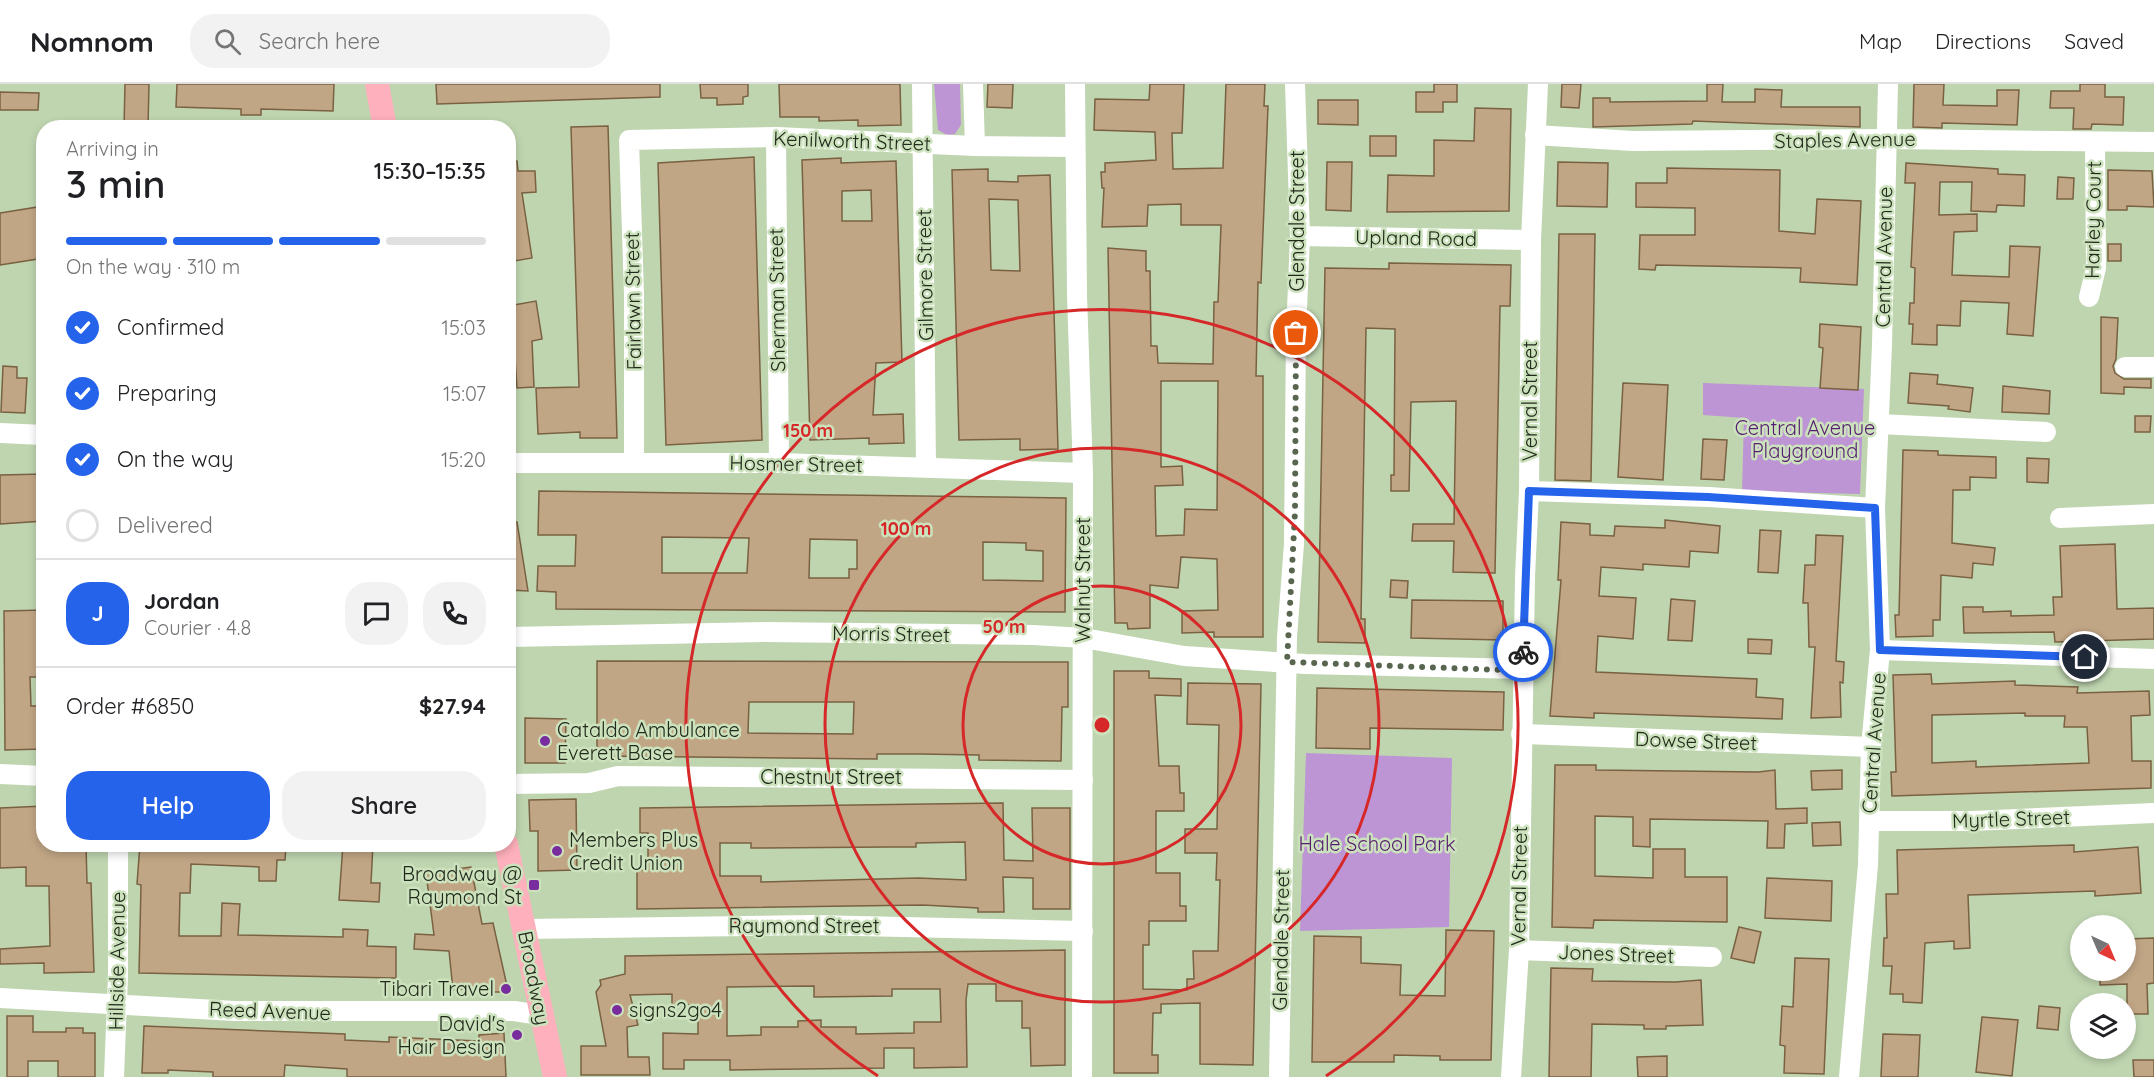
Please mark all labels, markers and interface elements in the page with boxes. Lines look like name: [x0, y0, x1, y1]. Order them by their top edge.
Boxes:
search box: [190, 14, 610, 68]
text: Nomnom: [30, 24, 154, 59]
icon: search: [211, 25, 244, 58]
text: Search here: [259, 27, 380, 55]
text: Map: [1859, 28, 1902, 54]
text: Directions: [1935, 28, 2031, 54]
text: Saved: [2064, 28, 2124, 54]
street label: Kenilworth Street: [773, 125, 931, 156]
street label: Staples Avenue: [1774, 126, 1916, 153]
text: Arriving in: [66, 136, 159, 161]
street label: Glendale Street: [1284, 150, 1309, 292]
text: 15:30–15:35: [374, 157, 486, 185]
text: 3 min: [66, 159, 165, 208]
street label: Harley Court: [2079, 161, 2106, 279]
street label: Central Avenue: [1870, 186, 1897, 328]
street label: Gilmore Street: [911, 209, 938, 341]
street label: Upland Road: [1355, 224, 1477, 251]
street label: Sherman Street: [763, 228, 790, 372]
street label: Fairlawn Street: [619, 231, 646, 370]
text: On the way · 310 m: [66, 254, 240, 279]
pin: [1270, 307, 1321, 358]
icon: check: [66, 311, 99, 344]
text: Confirmed: [117, 313, 224, 341]
text: 15:03: [442, 315, 486, 340]
icon: bag: [1279, 316, 1312, 349]
street label: Vernal Street: [1517, 341, 1542, 461]
icon: check: [66, 377, 99, 410]
text: Preparing: [117, 379, 217, 407]
text: 15:07: [443, 381, 486, 406]
park label: Central Avenue Playground: [1735, 415, 1875, 463]
text: 150 m: [783, 419, 833, 442]
icon: check: [66, 443, 99, 476]
text: On the way: [117, 445, 233, 473]
text: 15:20: [441, 447, 486, 472]
street label: Hosmer Street: [729, 450, 863, 477]
text: Delivered: [117, 511, 213, 539]
text: 100 m: [881, 517, 931, 540]
street label: Walnut Street: [1070, 517, 1095, 643]
button: chat: [345, 582, 408, 645]
button: phone: [423, 582, 486, 645]
text: Jordan: [144, 587, 220, 615]
text: J: [91, 599, 104, 627]
text: Courier · 4.8: [144, 615, 251, 640]
text: 50 m: [982, 615, 1026, 638]
street label: Morris Street: [832, 620, 950, 647]
courier: [1493, 622, 1553, 682]
pin: [2059, 631, 2110, 682]
icon: bike: [1507, 636, 1540, 669]
icon: home: [2068, 640, 2101, 673]
street label: Central Avenue: [1856, 672, 1891, 814]
text: Order #6850: [66, 692, 194, 720]
text: $27.94: [419, 692, 486, 720]
centre of rings: [1092, 715, 1112, 735]
place label: Cataldo Ambulance Everett Base: [557, 717, 740, 765]
street label: Dowse Street: [1634, 726, 1758, 755]
marker: Cataldo Ambulance Everett Base: [538, 734, 552, 748]
street label: Chestnut Street: [760, 764, 902, 789]
button: Help: [66, 771, 270, 840]
button: Share: [282, 771, 486, 840]
street label: Myrtle Street: [1951, 804, 2071, 833]
street label: Vernal Street: [1505, 825, 1532, 946]
place label: Members Plus Credit Union: [569, 827, 698, 875]
park label: Hale School Park: [1298, 831, 1456, 856]
marker: Members Plus Credit Union: [550, 844, 564, 858]
place label: Broadway @ Raymond St: [402, 861, 522, 909]
street label: Glendale Street: [1267, 869, 1294, 1011]
marker: Broadway @ Raymond St: [527, 878, 541, 892]
street label: Hillside Avenue: [103, 891, 130, 1031]
street label: Raymond Street: [728, 913, 880, 938]
north arrow: [2070, 915, 2136, 981]
map controls: [2070, 915, 2136, 1059]
street label: Broadway: [513, 929, 556, 1027]
street label: Jones Street: [1558, 939, 1675, 968]
place label: Tibari Travel: [379, 976, 494, 1001]
marker: Tibari Travel: [499, 982, 513, 996]
button: layers: [2070, 993, 2136, 1059]
street label: Reed Avenue: [209, 996, 331, 1025]
place label: signs2go4: [629, 997, 722, 1022]
marker: signs2go4: [610, 1003, 624, 1017]
place label: David's Hair Design: [398, 1011, 505, 1059]
marker: David's Hair Design: [510, 1028, 524, 1042]

